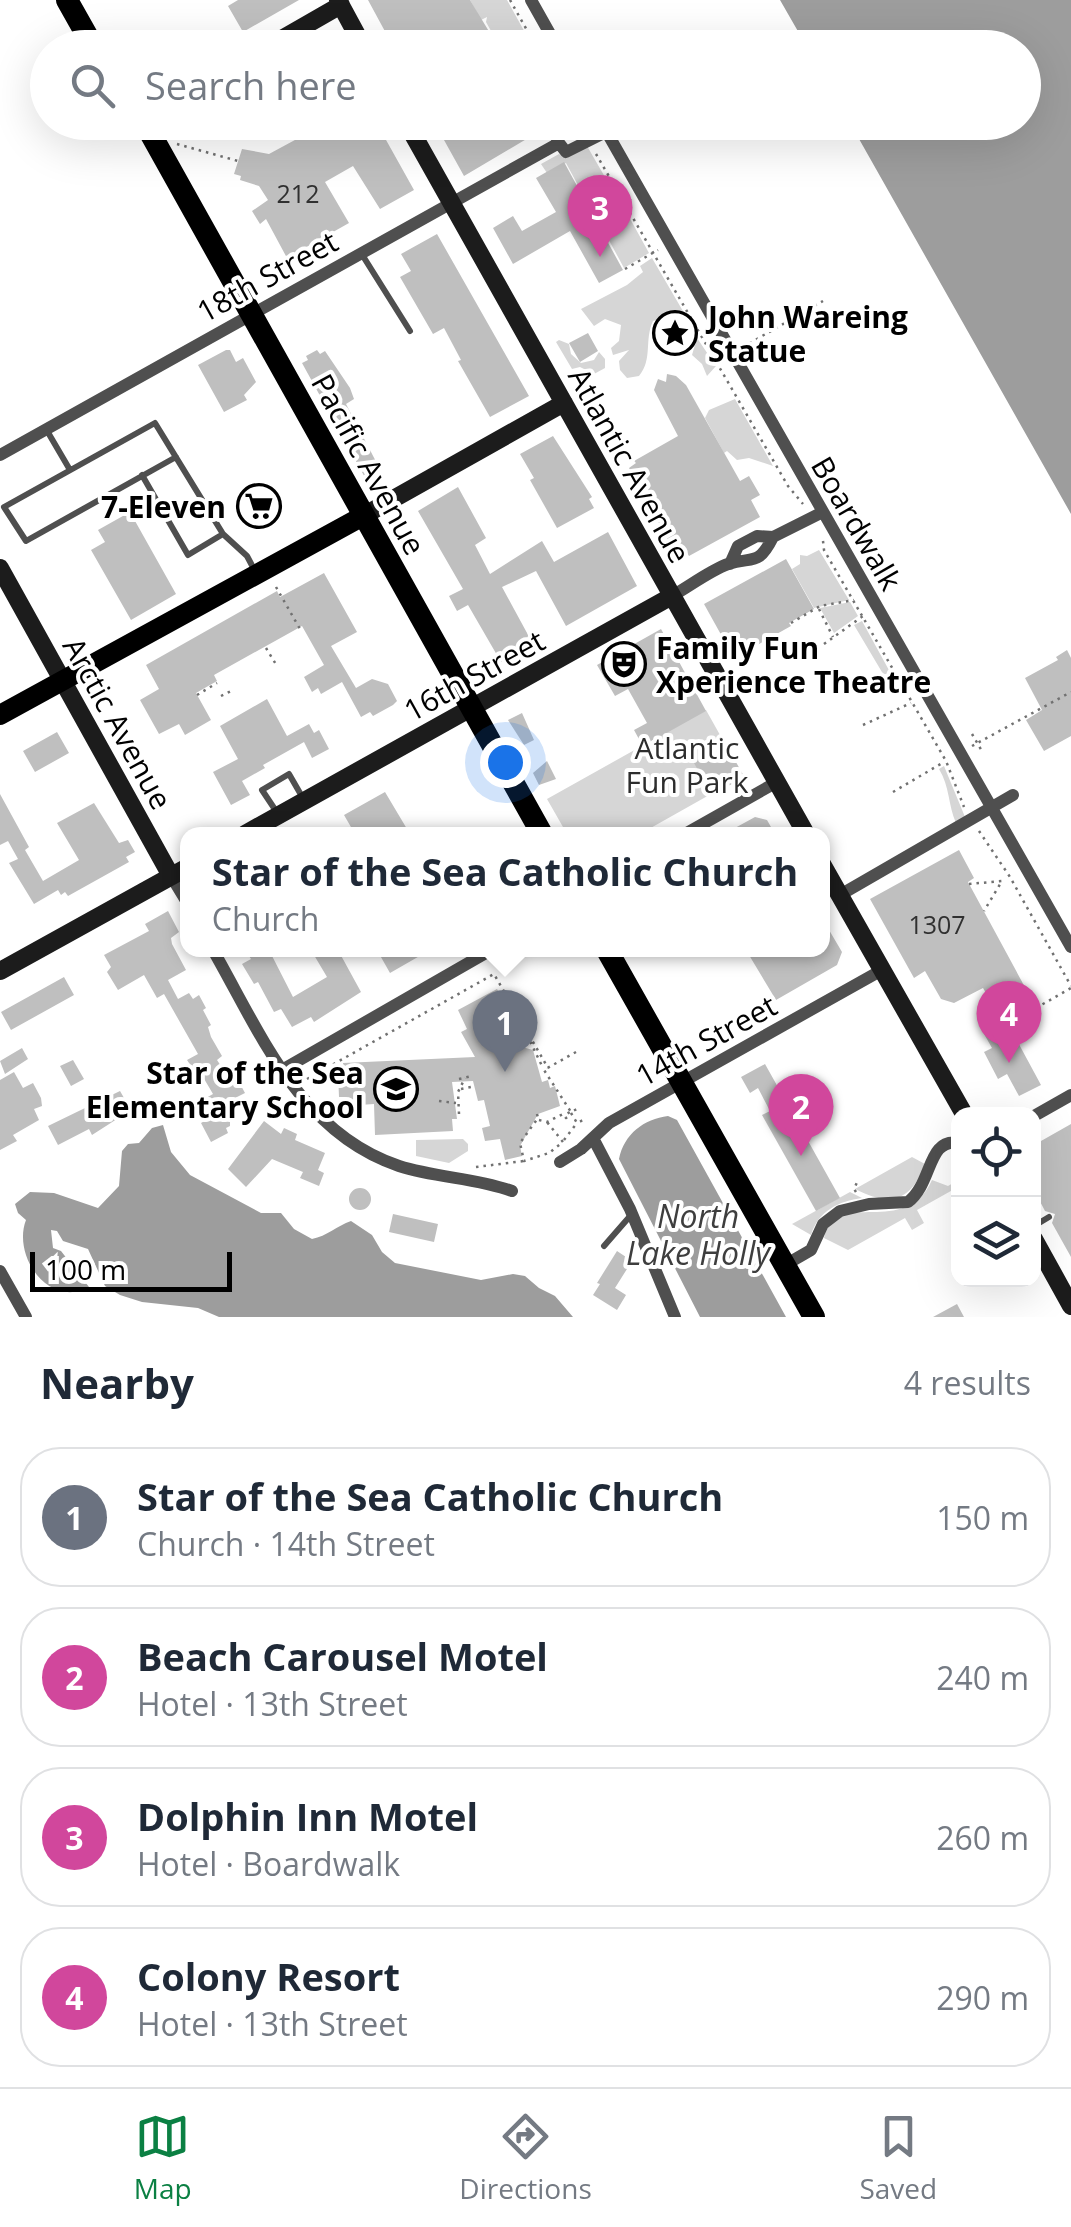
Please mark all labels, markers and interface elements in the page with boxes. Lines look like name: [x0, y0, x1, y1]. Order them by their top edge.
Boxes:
search box: [30, 30, 1041, 140]
icon: search: [65, 58, 120, 113]
text: Search here: [145, 59, 357, 111]
pin: 3: [568, 174, 632, 257]
house number: 212: [277, 176, 319, 210]
street label: 18th Street: [189, 221, 345, 331]
place label: John Wareing Statue: [705, 296, 908, 371]
place icon: John Wareing Statue: [652, 310, 698, 356]
street label: Atlantic Avenue: [559, 360, 701, 570]
street label: Pacific Avenue: [302, 366, 436, 562]
street label: Boardwalk: [802, 449, 912, 598]
supermarket icon: 7-Eleven: [236, 483, 282, 529]
place label: 7-Eleven: [101, 486, 226, 527]
street label: 16th Street: [396, 620, 552, 730]
place label: Family Fun Xperience Theatre: [656, 627, 931, 702]
street label: Arctic Avenue: [54, 630, 182, 816]
theatre icon: Family Fun Xperience Theatre: [601, 641, 647, 687]
park label: Atlantic Fun Park: [626, 727, 749, 802]
your location: [480, 737, 531, 788]
popup: [180, 827, 830, 957]
text: Star of the Sea Catholic Church: [212, 845, 798, 897]
text: Church: [212, 897, 319, 940]
house number: 1307: [908, 907, 966, 941]
pin: 4: [976, 980, 1042, 1063]
street label: 14th Street: [628, 985, 784, 1095]
pin: 1: [472, 990, 538, 1072]
place label: Star of the Sea Elementary School: [86, 1052, 364, 1127]
school or university icon: Star of the Sea Elementary School: [373, 1066, 419, 1112]
pin: 2: [768, 1074, 834, 1156]
map controls: [951, 1107, 1041, 1287]
button: locate: [951, 1107, 1041, 1197]
water label: North Lake Holly: [626, 1194, 772, 1274]
button: layers: [951, 1197, 1041, 1287]
scale bar: [30, 1247, 232, 1292]
text: 100 m: [45, 1250, 126, 1288]
text: Nearby: [40, 1354, 194, 1411]
text: 4 results: [904, 1361, 1031, 1404]
text: Star of the Sea Catholic Church: [137, 1470, 723, 1522]
text: 1: [65, 1496, 84, 1539]
text: 150 m: [936, 1496, 1029, 1539]
text: Church · 14th Street: [137, 1522, 435, 1565]
text: Beach Carousel Motel: [137, 1630, 548, 1682]
text: 2: [65, 1656, 84, 1699]
text: 240 m: [936, 1656, 1029, 1699]
text: Hotel · 13th Street: [137, 1682, 408, 1725]
text: Dolphin Inn Motel: [137, 1790, 478, 1842]
text: 3: [65, 1816, 84, 1859]
text: 260 m: [936, 1816, 1029, 1859]
text: Hotel · Boardwalk: [137, 1842, 400, 1885]
text: Colony Resort: [137, 1950, 400, 2002]
text: 4: [65, 1976, 84, 2019]
text: 290 m: [936, 1976, 1029, 2019]
text: Hotel · 13th Street: [137, 2002, 408, 2045]
tab: Map: [134, 2109, 192, 2207]
tab: Directions: [459, 2109, 592, 2207]
tab: Saved: [859, 2109, 937, 2207]

